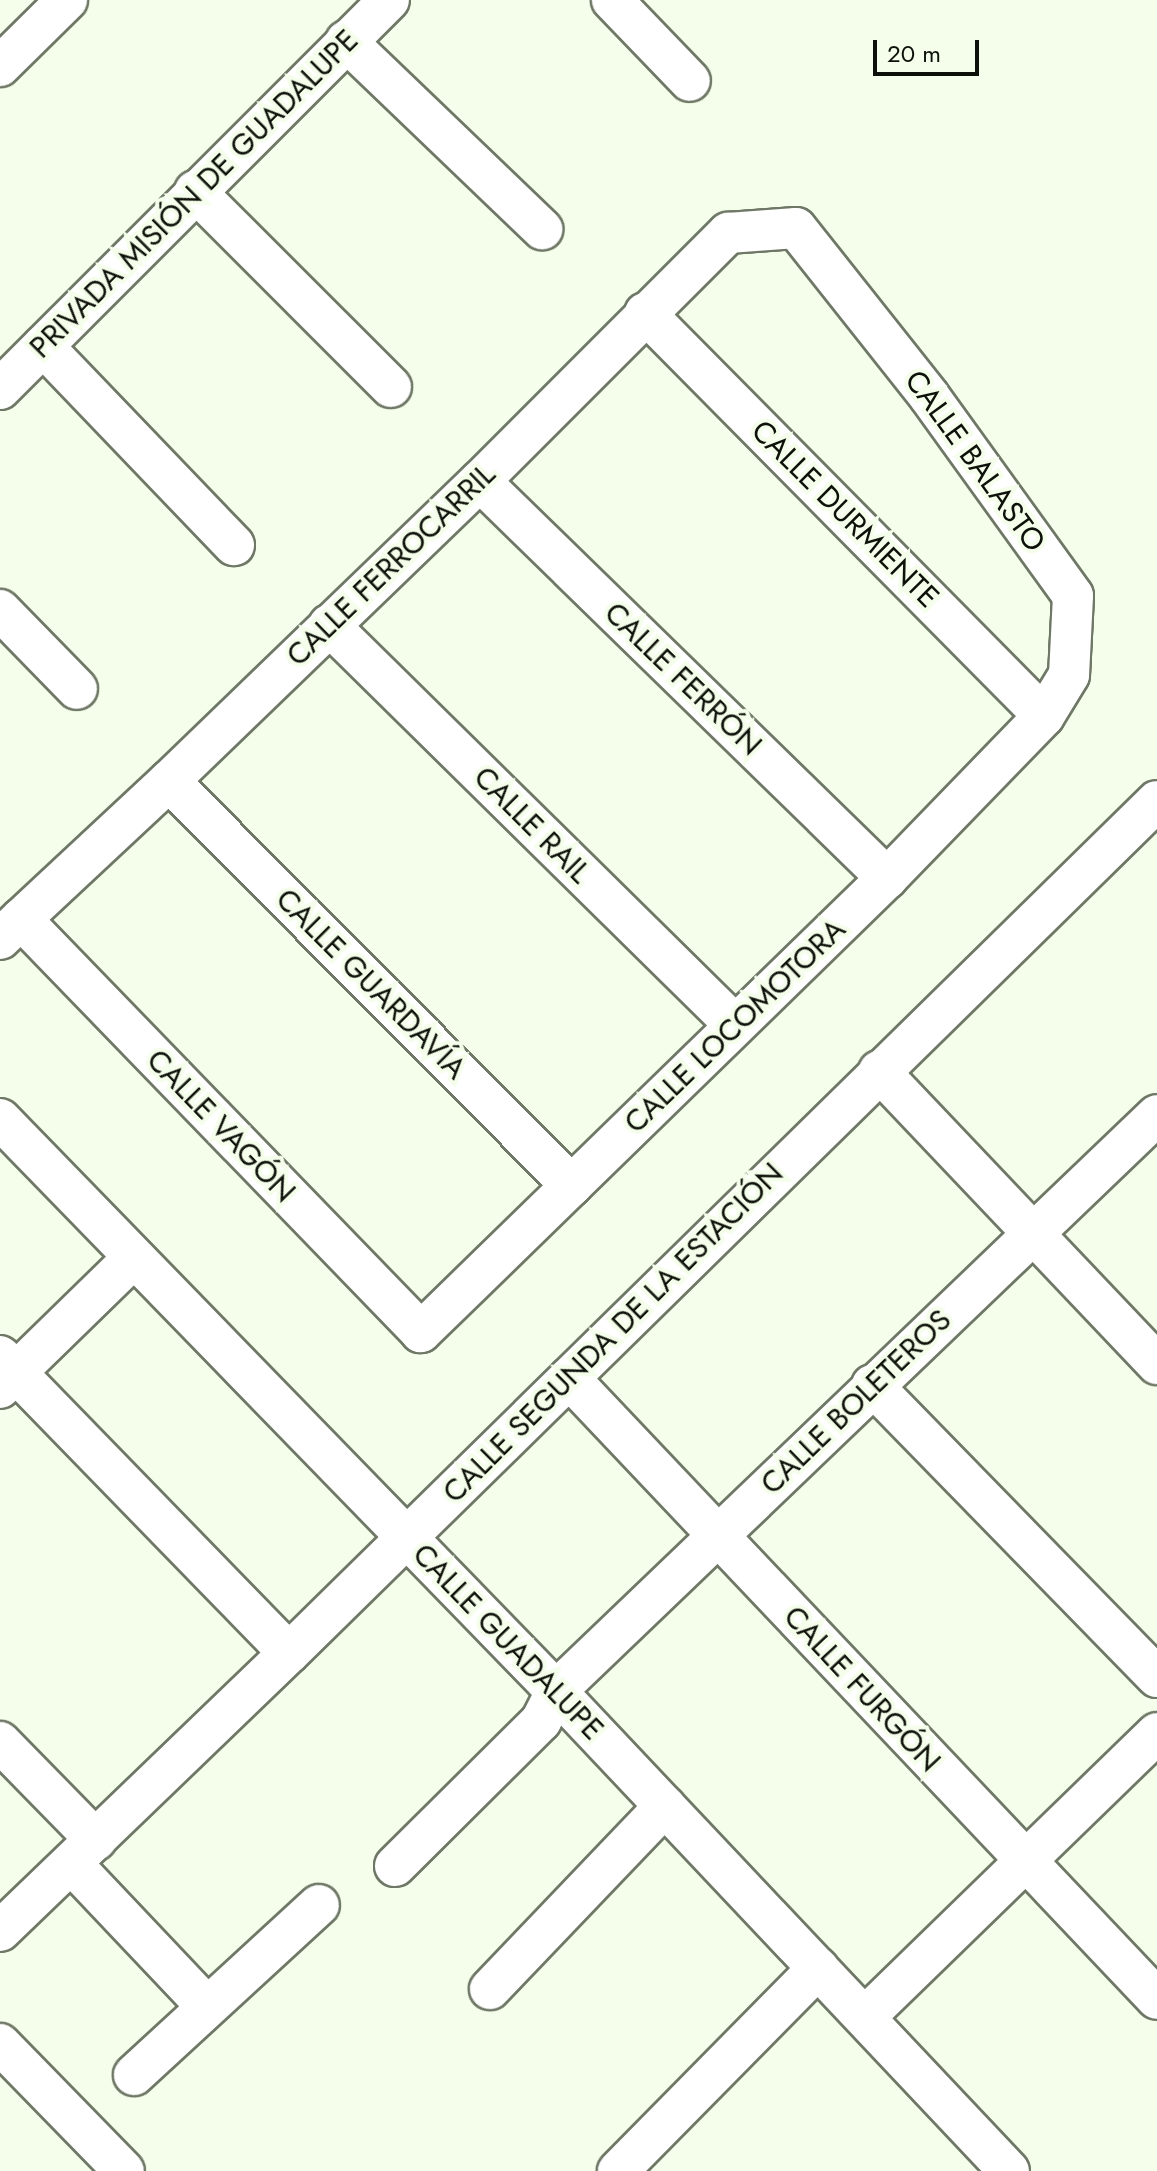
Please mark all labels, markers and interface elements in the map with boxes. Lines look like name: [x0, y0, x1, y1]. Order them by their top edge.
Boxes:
street label: PRIVADA MISIÓN DE GUADALUPE: [22, 22, 366, 366]
scale bar: [877, 24, 983, 74]
text: 20 m: [887, 36, 941, 71]
street label: CALLE BALASTO: [897, 363, 1053, 559]
street label: CALLE DURMIENTE: [744, 413, 946, 615]
street label: CALLE FERROCARRIL: [279, 456, 503, 674]
street label: CALLE FERRÓN: [597, 595, 769, 763]
street label: CALLE RAIL: [466, 759, 598, 891]
street label: CALLE GUARDAVÍA: [268, 881, 474, 1087]
street label: CALLE LOCOMOTORA: [617, 911, 853, 1141]
street label: CALLE VAGÓN: [139, 1042, 303, 1210]
street label: CALLE SEGUNDA DE LA ESTACIÓN: [436, 1156, 790, 1510]
street label: CALLE BOLETEROS: [753, 1302, 959, 1502]
street label: CALLE GUADALUPE: [405, 1536, 611, 1748]
street label: CALLE FURGÓN: [776, 1599, 948, 1779]

